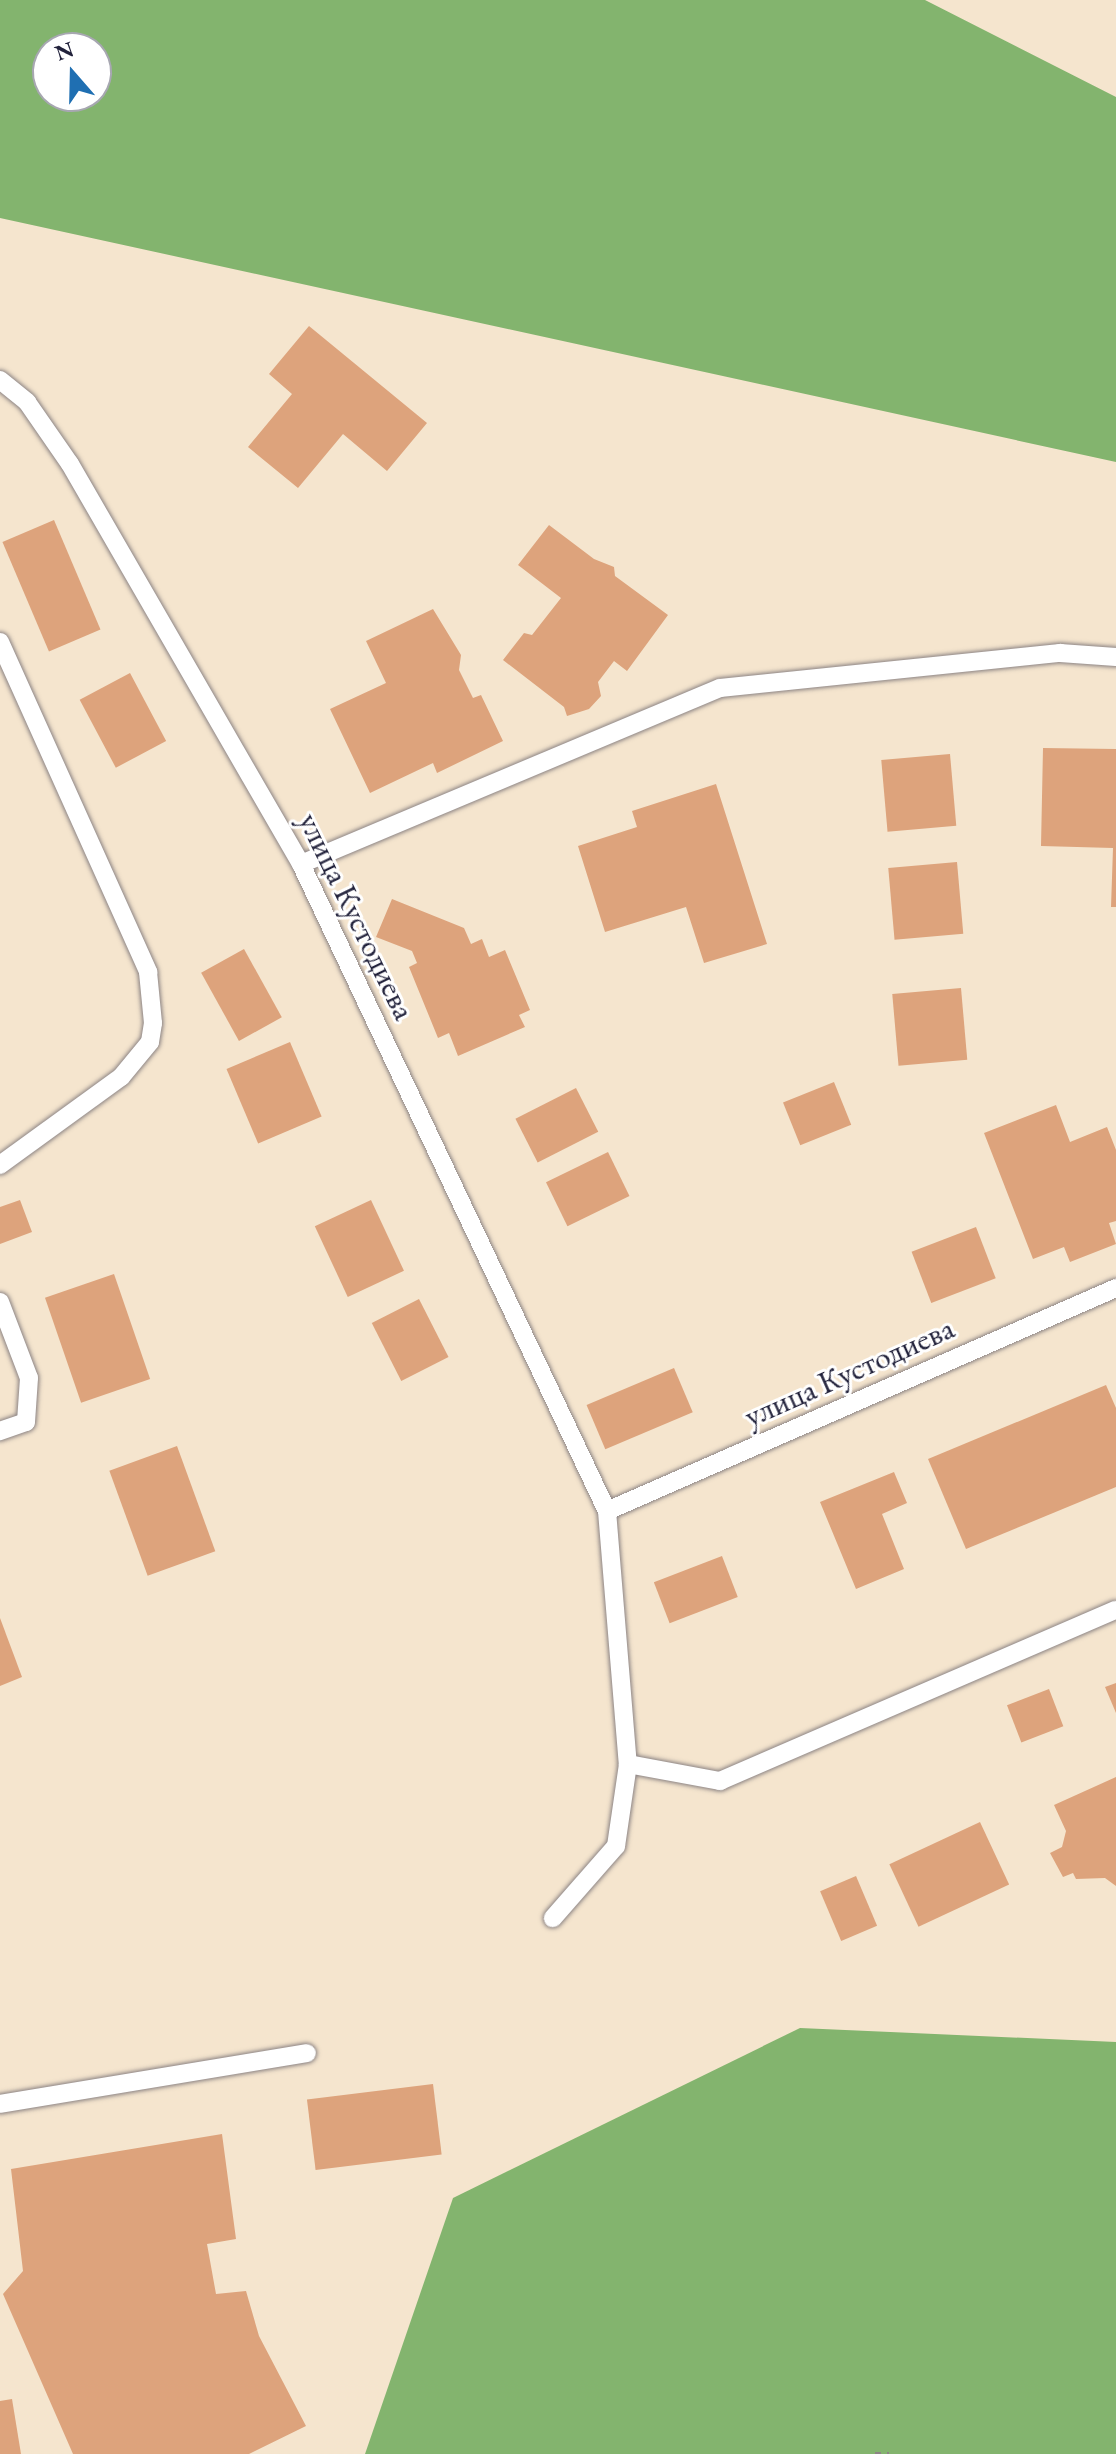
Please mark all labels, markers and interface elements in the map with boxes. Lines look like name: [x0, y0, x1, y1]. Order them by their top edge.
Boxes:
north arrow: [32, 32, 112, 112]
text: N: [51, 34, 78, 68]
street label: улица Кустодиева: [290, 806, 424, 1026]
street label: улица Кустодиева: [738, 1309, 960, 1435]

